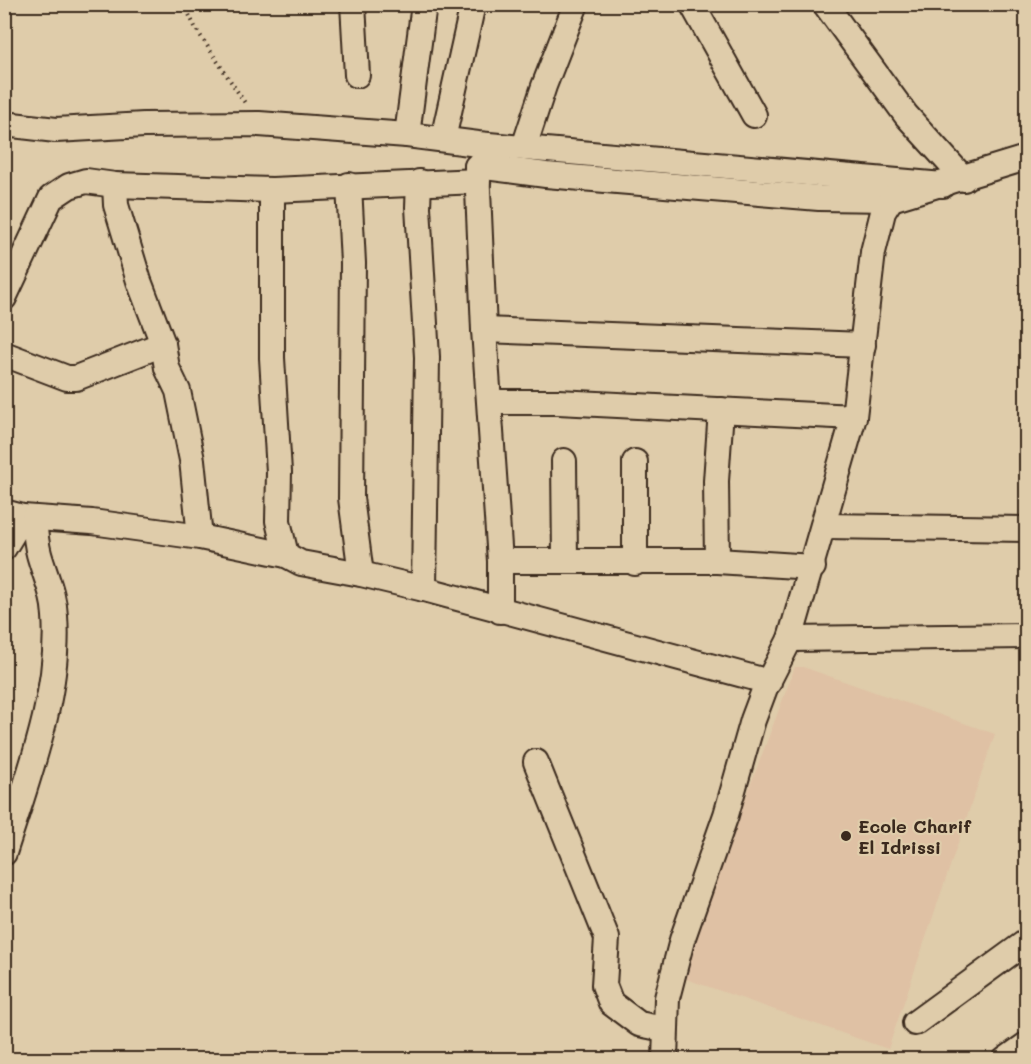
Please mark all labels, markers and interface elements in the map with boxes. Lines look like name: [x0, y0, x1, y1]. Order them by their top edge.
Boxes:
place label: Ecole Charif El Idrissi: [858, 814, 972, 859]
marker: Ecole Charif El Idrissi: [839, 829, 853, 843]

